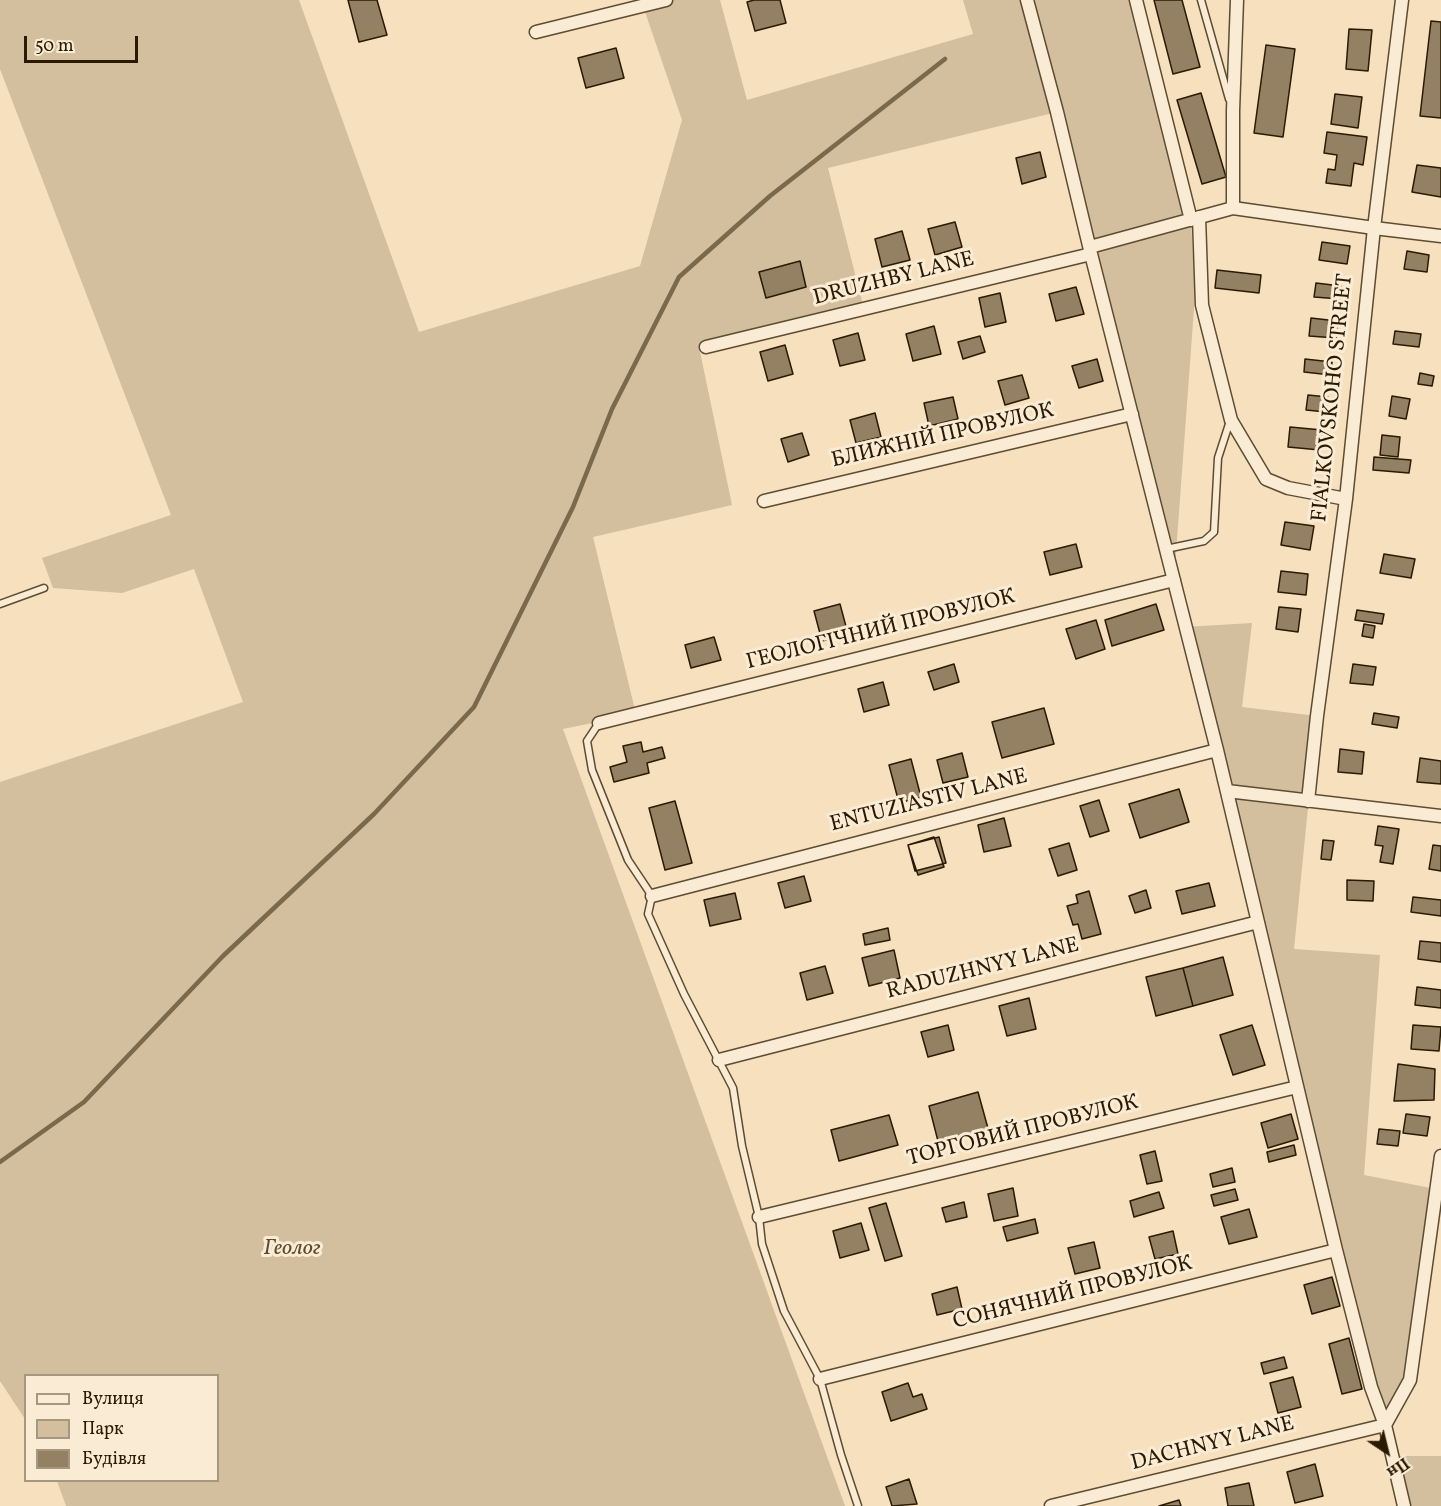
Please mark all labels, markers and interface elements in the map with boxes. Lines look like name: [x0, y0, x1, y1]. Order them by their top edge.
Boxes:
scale bar: [27, 24, 141, 62]
text: 50 m: [35, 34, 74, 59]
street label: DRUZHBY LANE: [811, 247, 977, 313]
street label: FIALKOVSKOHO STREET: [1308, 273, 1360, 523]
street label: БЛИЖНІЙ ПРОВУЛОК: [829, 399, 1057, 475]
street label: ГЕОЛОГІЧНИЙ ПРОВУЛОК: [744, 585, 1018, 677]
street label: ENTUZIASTIV LANE: [828, 765, 1030, 839]
street label: RADUZHNYY LANE: [884, 933, 1082, 1007]
street label: ТОРГОВИЙ ПРОВУЛОК: [905, 1090, 1141, 1174]
park label: Геолог: [263, 1237, 321, 1263]
street label: СОНЯЧНИЙ ПРОВУЛОК: [951, 1251, 1195, 1337]
legend: [24, 1374, 219, 1482]
text: Вулиця: [82, 1387, 144, 1412]
street label: DACHNYY LANE: [1129, 1412, 1297, 1478]
text: Парк: [82, 1417, 124, 1442]
north arrow: [1357, 1422, 1417, 1482]
text: Будівля: [82, 1447, 146, 1472]
text: Пн: [1382, 1451, 1413, 1482]

